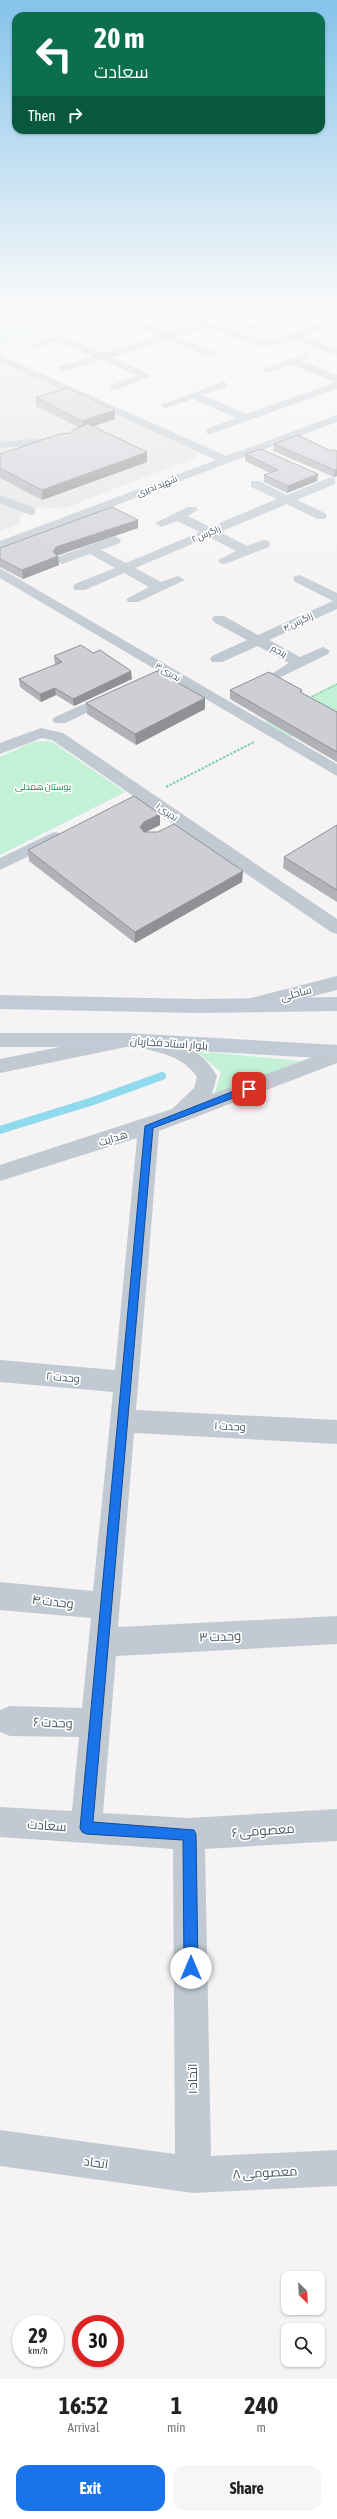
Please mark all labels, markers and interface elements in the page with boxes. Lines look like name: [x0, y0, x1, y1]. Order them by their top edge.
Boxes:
text: 20 m: [94, 22, 144, 54]
icon: left: [28, 28, 80, 80]
text: سعادت: [94, 61, 149, 82]
icon: right: [64, 104, 86, 126]
text: Then: [28, 107, 56, 124]
street label: شهید ندیری: [135, 474, 179, 498]
street label: زاگرس ۲: [190, 523, 222, 545]
street label: زاگرس ۴: [282, 611, 314, 633]
street label: پنجم: [269, 643, 289, 660]
street label: ندیری ۳: [154, 661, 182, 683]
park label: بوستان همدلی: [15, 782, 71, 792]
street label: ندیری ۱: [154, 801, 180, 823]
street label: ساحلی: [279, 983, 313, 1004]
street label: بلوار استاد فخاریان: [129, 1034, 209, 1053]
pin: [232, 1072, 266, 1106]
icon: arrive: [238, 1078, 260, 1100]
street label: هدایت: [97, 1128, 129, 1148]
street label: وحدت ۲: [45, 1370, 80, 1385]
street label: وحدت ۱: [214, 1419, 246, 1434]
street label: وحدت ۴: [31, 1592, 75, 1611]
street label: وحدت ۳: [199, 1628, 241, 1645]
street label: وحدت ۶: [33, 1714, 73, 1731]
street label: سعادت: [27, 1817, 67, 1834]
street label: معصومی ۶: [231, 1821, 295, 1840]
position arrow: [170, 1947, 212, 1989]
street label: اتحاد ۱: [185, 2064, 200, 2094]
street label: اتحاد: [83, 2153, 109, 2172]
street label: معصومی ۸: [232, 2163, 298, 2182]
north arrow: [281, 2271, 325, 2315]
map controls: [281, 2271, 325, 2367]
speed limit sign: 30: [72, 2315, 124, 2367]
button: search: [281, 2323, 325, 2367]
text: 29: [29, 2324, 47, 2347]
text: km/h: [28, 2345, 48, 2356]
text: 16:52: [59, 2392, 108, 2419]
text: 1: [171, 2392, 182, 2419]
text: 240: [244, 2392, 278, 2419]
text: Arrival: [68, 2420, 99, 2435]
text: min: [167, 2420, 186, 2435]
text: m: [257, 2420, 266, 2435]
button: Exit: [16, 2465, 165, 2511]
button: Share: [173, 2465, 321, 2511]

